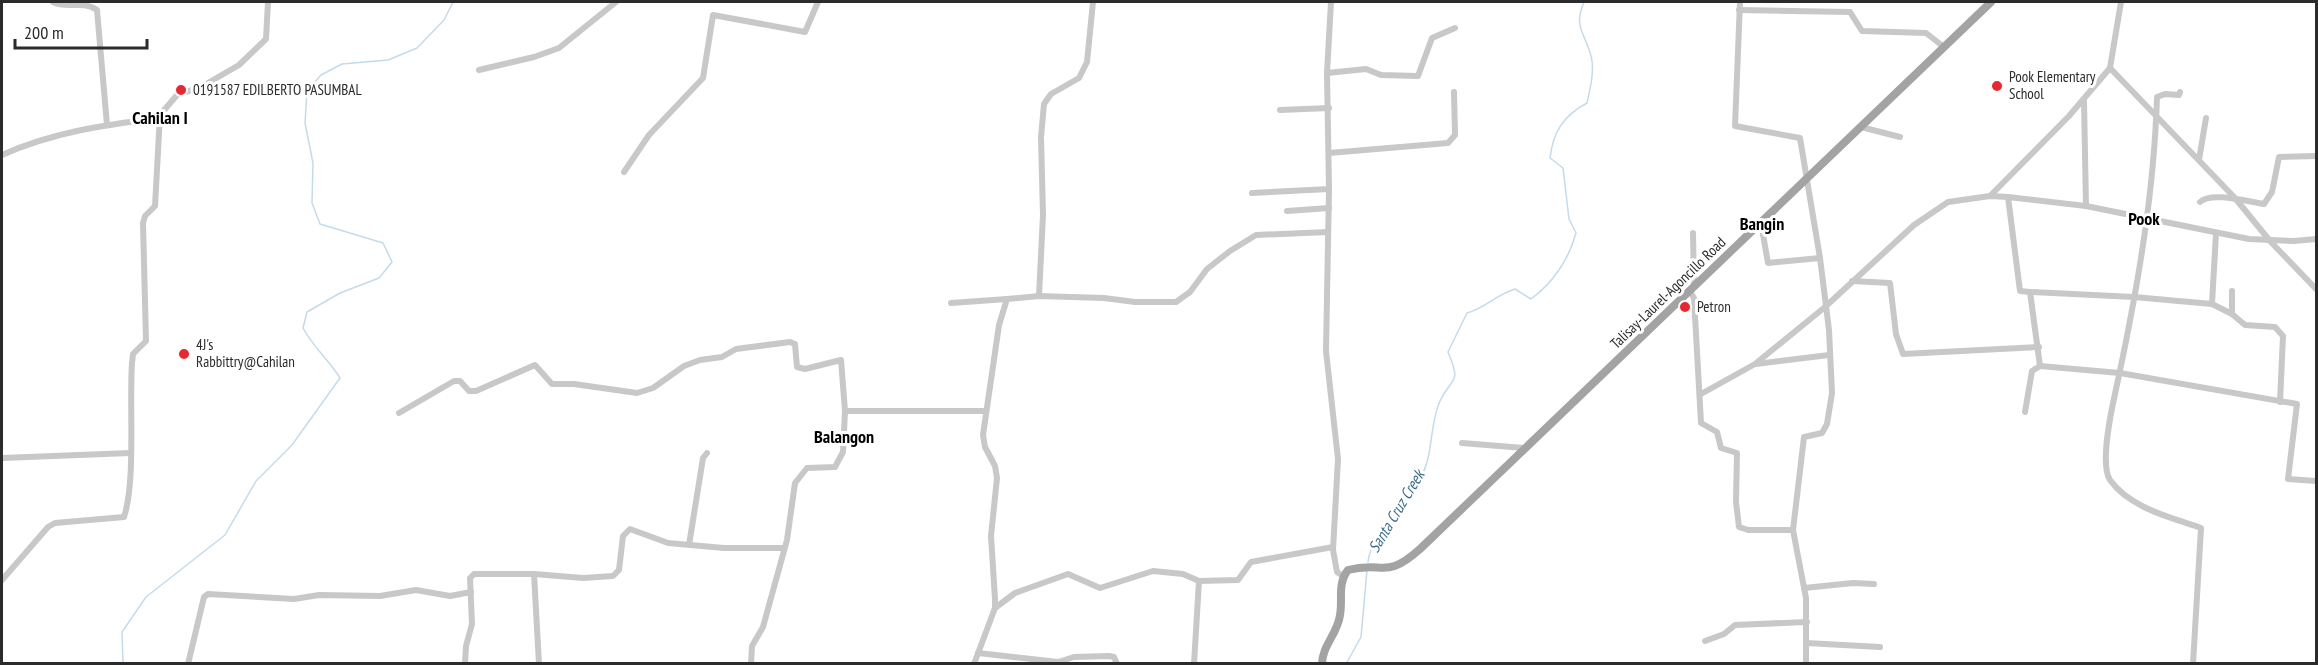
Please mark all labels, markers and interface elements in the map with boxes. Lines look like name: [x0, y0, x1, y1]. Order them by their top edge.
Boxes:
scale bar: [15, 12, 147, 50]
text: 200 m: [24, 21, 64, 44]
place label: Pook Elementary School: [2009, 67, 2096, 103]
marker: Pook Elementary School: [1990, 79, 2004, 93]
place label: 0191587 EDILBERTO PASUMBAL: [193, 80, 362, 99]
marker: 0191587 EDILBERTO PASUMBAL: [174, 83, 188, 97]
district label: Cahilan I: [132, 106, 188, 129]
district label: Pook: [2128, 207, 2160, 230]
district label: Bangin: [1740, 212, 1784, 235]
street label: Talisay-Laurel-Agoncillo Road: [1606, 233, 1729, 353]
place label: Petron: [1697, 297, 1731, 316]
marker: Petron: [1678, 300, 1692, 314]
place label: 4J's Rabbittry@Cahilan: [196, 335, 295, 371]
marker: 4J's Rabbittry@Cahilan: [177, 347, 191, 361]
district label: Balangon: [814, 425, 874, 448]
water label: Santa Cruz Creek: [1364, 465, 1429, 556]

